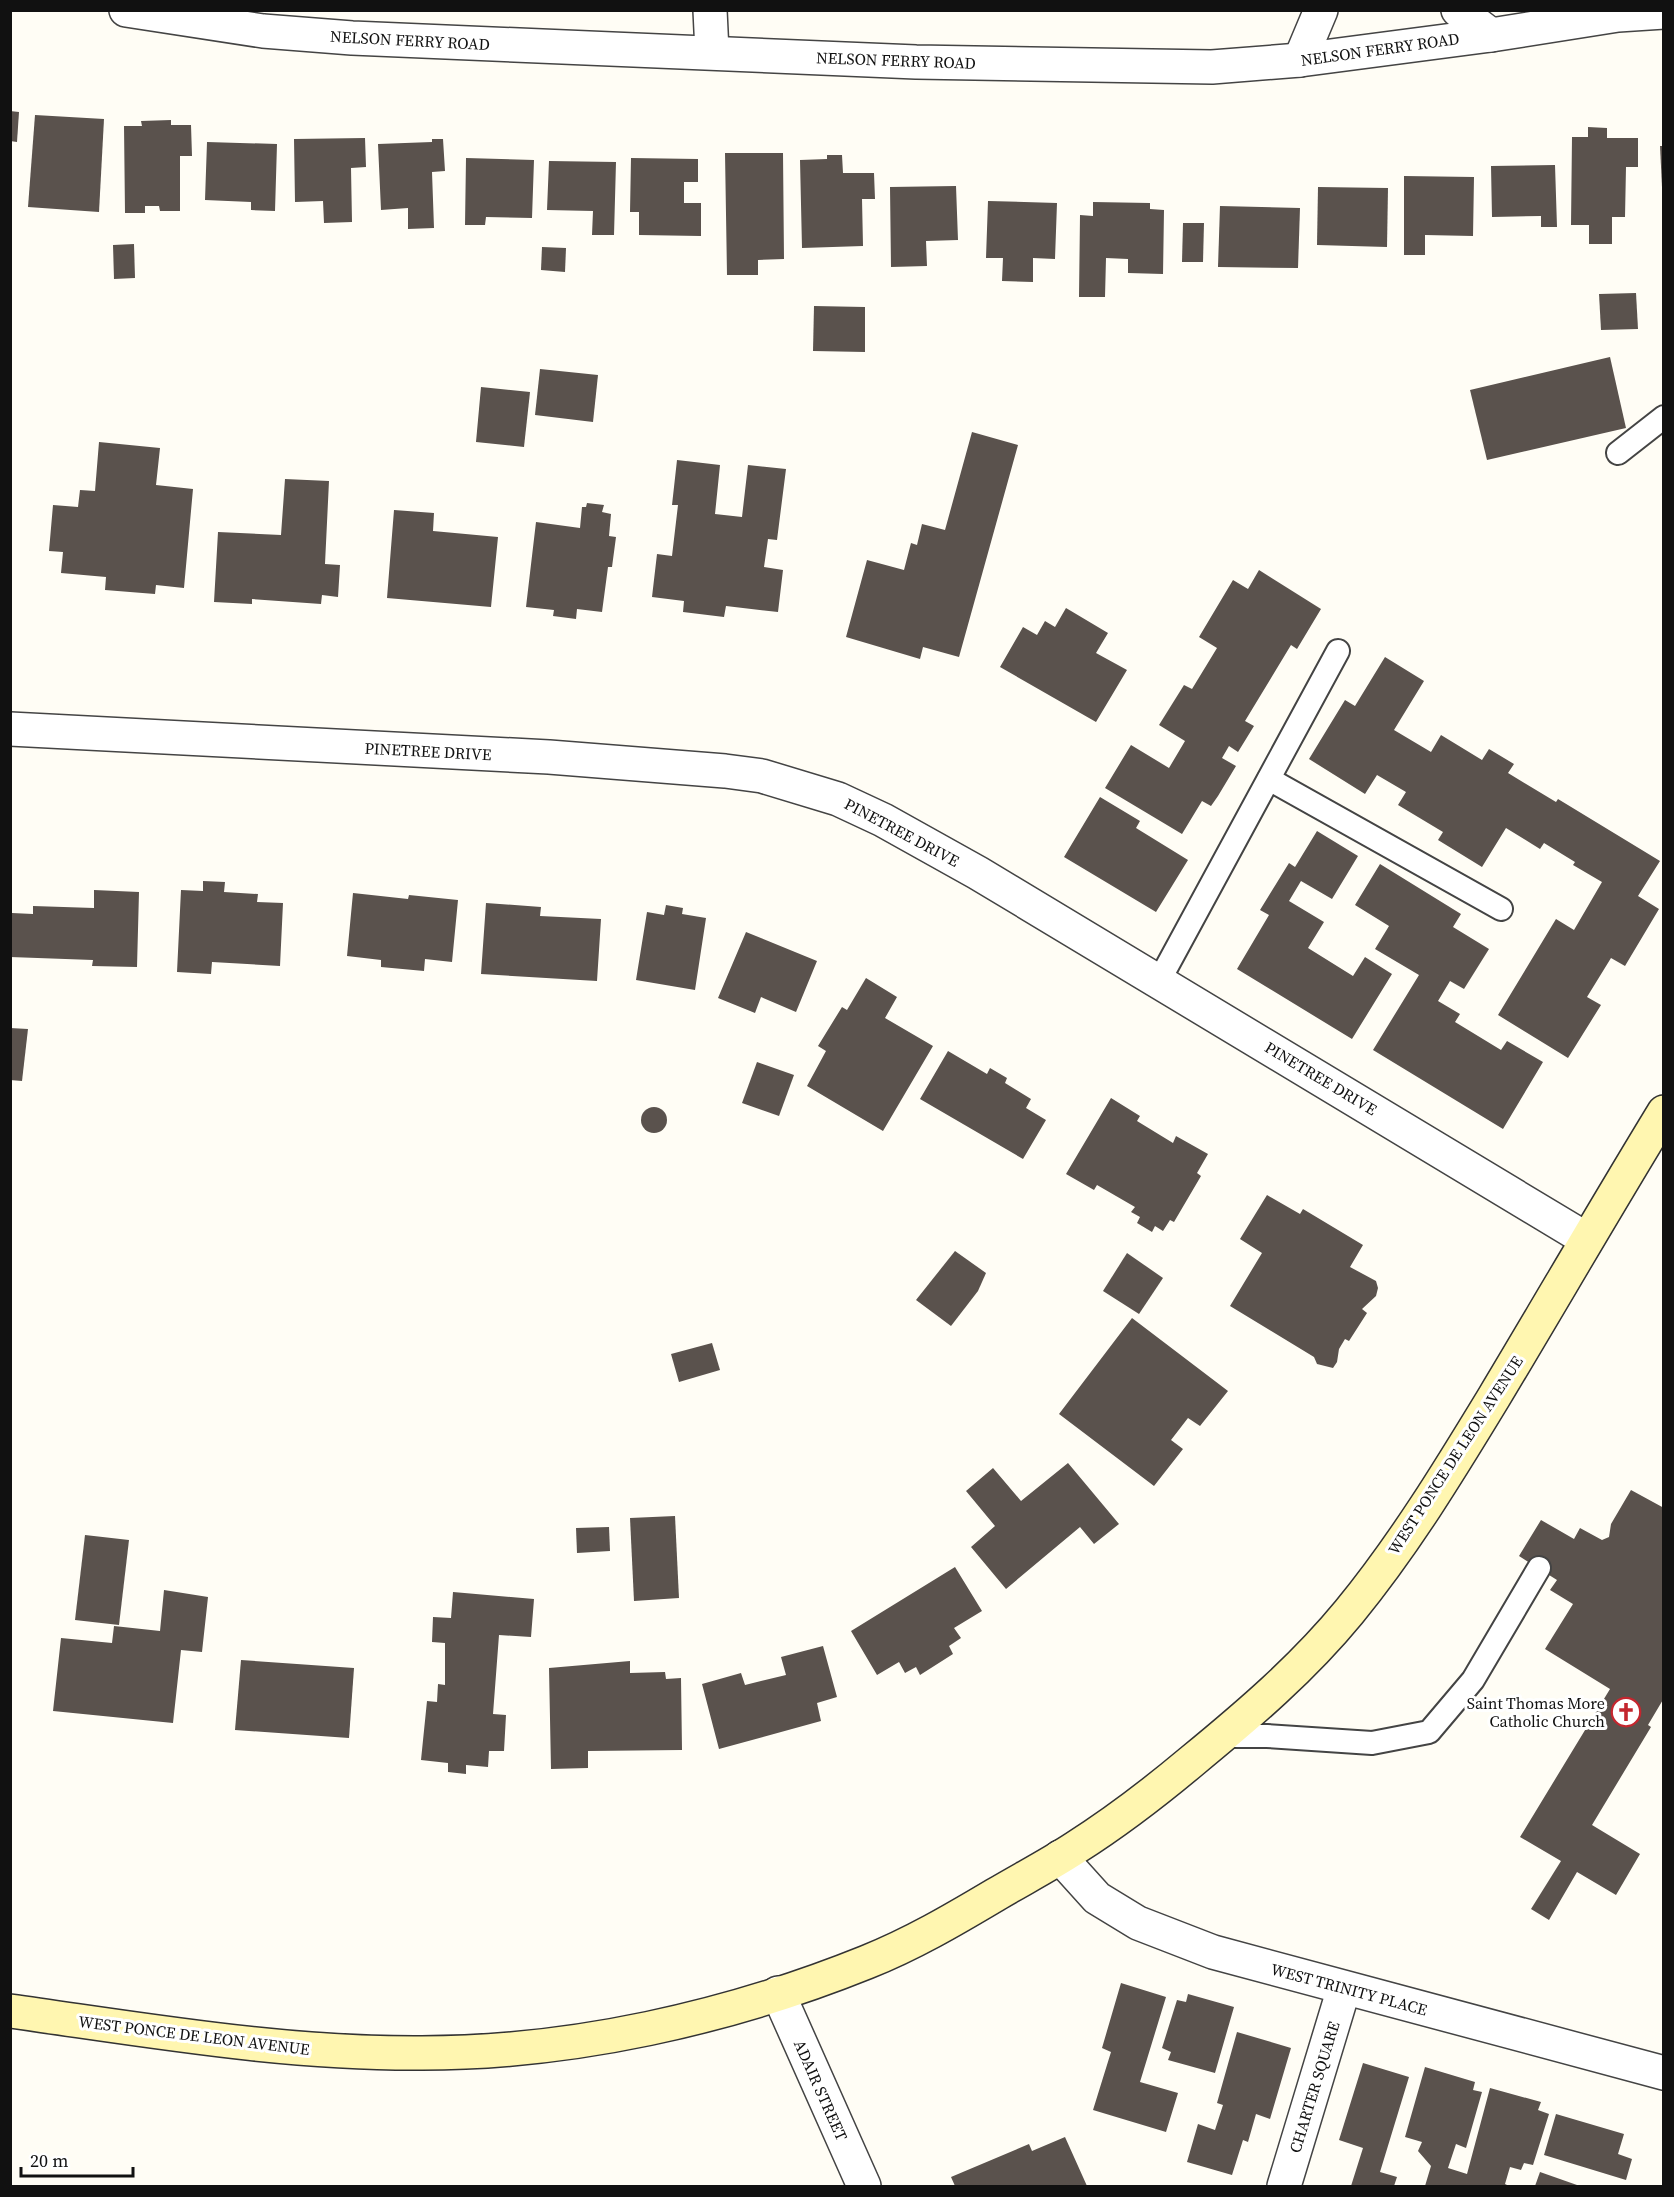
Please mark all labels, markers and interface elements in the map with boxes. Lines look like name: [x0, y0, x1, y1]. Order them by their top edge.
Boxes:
street label: NELSON FERRY ROAD: [330, 25, 490, 55]
street label: NELSON FERRY ROAD: [1299, 27, 1461, 71]
street label: NELSON FERRY ROAD: [816, 46, 976, 74]
street label: PINETREE DRIVE: [364, 737, 492, 765]
street label: PINETREE DRIVE: [841, 792, 964, 872]
street label: PINETREE DRIVE: [1261, 1036, 1381, 1120]
street label: WEST PONCE DE LEON AVENUE: [1382, 1351, 1528, 1559]
place label: Saint Thomas More Catholic Church: [1467, 1692, 1605, 1732]
church icon: Saint Thomas More Catholic Church: [1610, 1696, 1642, 1728]
street label: WEST TRINITY PLACE: [1268, 1958, 1430, 2021]
street label: WEST PONCE DE LEON AVENUE: [77, 2010, 311, 2060]
street label: CHARTER SQUARE: [1284, 2018, 1345, 2156]
street label: ADAIR STREET: [789, 2036, 853, 2144]
scale bar: [21, 2140, 134, 2178]
text: 20 m: [30, 2148, 68, 2173]

